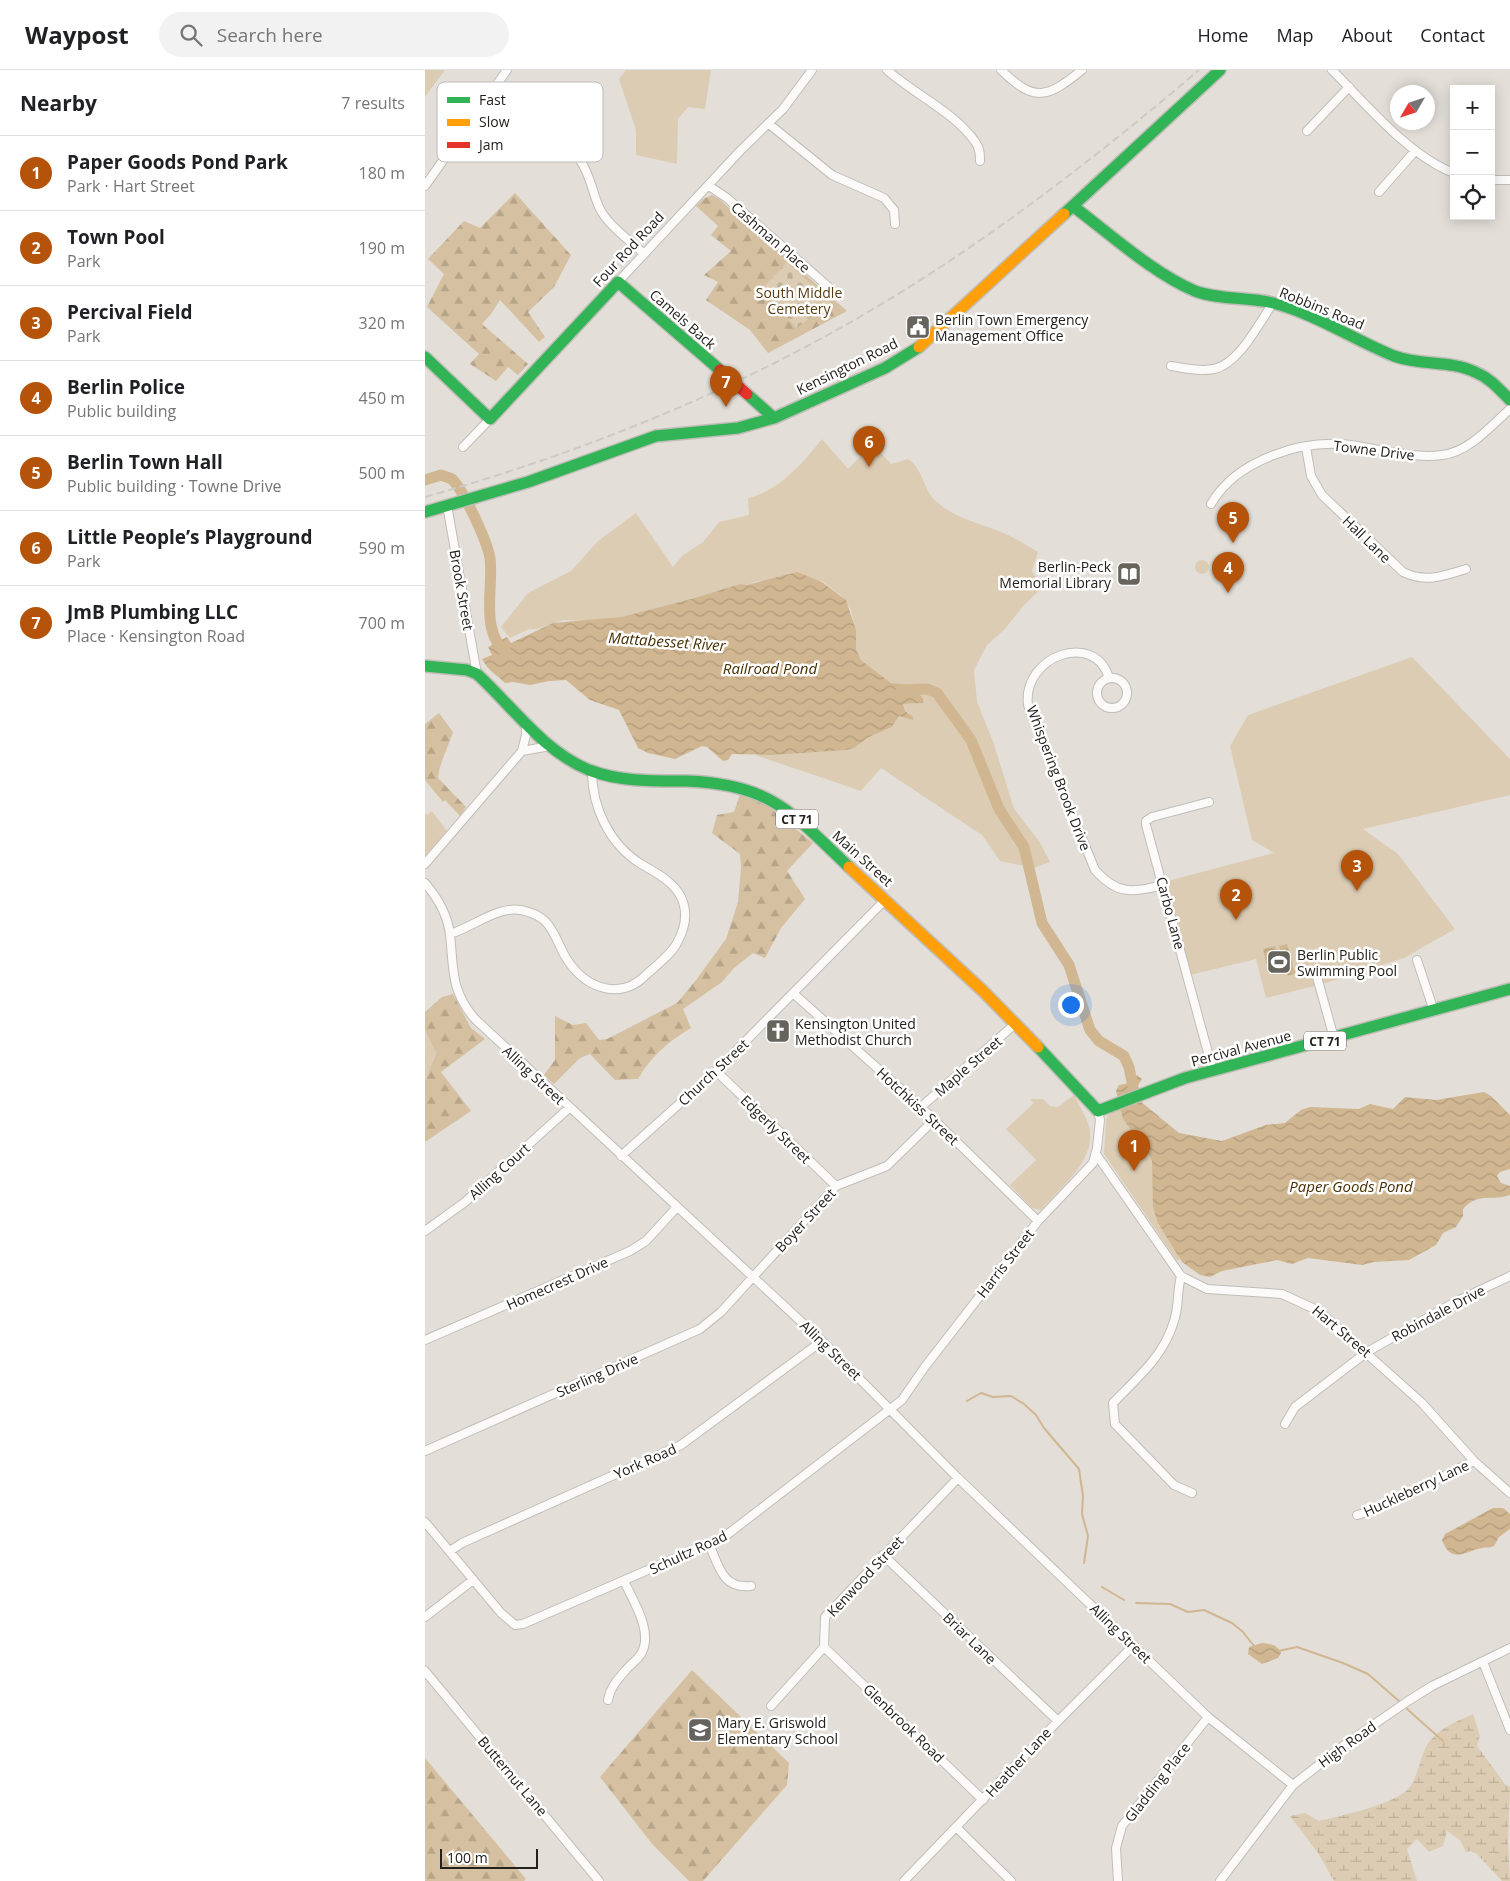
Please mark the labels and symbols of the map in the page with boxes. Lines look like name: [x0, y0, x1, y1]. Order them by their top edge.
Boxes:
legend: [437, 82, 603, 162]
north arrow: [1390, 85, 1435, 130]
text: Fast: [479, 90, 506, 109]
text: Slow: [479, 112, 510, 131]
text: Jam: [477, 135, 504, 154]
street label: Cashman Place: [727, 197, 815, 277]
street label: Four Rod Road: [588, 207, 668, 291]
street label: Robbins Road: [1277, 282, 1367, 334]
park label: South Middle Cemetery: [756, 283, 842, 318]
street label: Camels Back: [646, 285, 721, 354]
place label: Berlin Town Emergency Management Office: [935, 310, 1089, 345]
public building icon: Berlin Town Emergency Management Office: [905, 314, 931, 340]
street label: Kensington Road: [793, 333, 901, 399]
pin: 7: [710, 366, 742, 407]
pin: 6: [853, 426, 885, 467]
street label: Towne Drive: [1332, 436, 1416, 464]
pin: 5: [1217, 502, 1249, 543]
street label: Hall Lane: [1339, 511, 1395, 567]
street label: Brook Street: [446, 548, 478, 632]
pin: 4: [1212, 552, 1244, 593]
place label: Berlin-Peck Memorial Library: [999, 557, 1112, 592]
library icon: Berlin-Peck Memorial Library: [1116, 561, 1142, 587]
water label: Mattabesset River: [608, 627, 727, 655]
water label: Railroad Pond: [723, 658, 817, 678]
street label: Whispering Brook Drive: [1023, 703, 1096, 853]
road number: CT 71: [776, 810, 818, 829]
street label: Main Street: [829, 826, 897, 890]
pin: 3: [1341, 850, 1373, 891]
street label: Carbo Lane: [1152, 875, 1190, 952]
pin: 2: [1220, 879, 1252, 920]
place label: Berlin Public Swimming Pool: [1297, 945, 1397, 980]
sports icon: Berlin Public Swimming Pool: [1266, 949, 1292, 975]
your location: [1058, 992, 1084, 1018]
place label: Kensington United Methodist Church: [795, 1014, 916, 1049]
church icon: Kensington United Methodist Church: [765, 1018, 791, 1044]
street label: Percival Avenue: [1189, 1025, 1293, 1070]
road number: CT 71: [1304, 1031, 1346, 1050]
street label: Maple Street: [930, 1032, 1006, 1100]
street label: Church Street: [674, 1034, 752, 1110]
street label: Alling Street: [499, 1041, 569, 1109]
street label: Hotchkiss Street: [873, 1063, 963, 1149]
street label: Edgerly Street: [737, 1091, 815, 1167]
pin: 1: [1118, 1130, 1150, 1171]
street label: Alling Court: [464, 1139, 534, 1203]
water label: Paper Goods Pond: [1289, 1176, 1413, 1196]
street label: Boyer Street: [770, 1184, 840, 1256]
street label: Harris Street: [972, 1225, 1038, 1301]
street label: Homecrest Drive: [503, 1252, 611, 1314]
street label: Robindale Drive: [1388, 1280, 1488, 1346]
street label: Hart Street: [1308, 1301, 1376, 1361]
street label: Alling Street: [796, 1316, 866, 1384]
street label: Sterling Drive: [553, 1348, 641, 1401]
street label: York Road: [611, 1439, 679, 1483]
street label: Huckleberry Lane: [1360, 1455, 1472, 1521]
street label: Schultz Road: [646, 1526, 730, 1578]
street label: Kenwood Street: [823, 1531, 907, 1621]
street label: Alling Street: [1086, 1599, 1156, 1667]
street label: Briar Lane: [939, 1608, 1001, 1668]
street label: Glenbrook Road: [859, 1679, 949, 1767]
place label: Mary E. Griswold Elementary School: [717, 1713, 838, 1748]
school or university icon: Mary E. Griswold Elementary School: [687, 1717, 713, 1743]
street label: High Road: [1314, 1717, 1380, 1771]
street label: Heather Lane: [981, 1723, 1055, 1801]
street label: Butternut Lane: [474, 1732, 552, 1820]
street label: Gladding Place: [1120, 1738, 1194, 1826]
scale bar: [440, 1846, 537, 1869]

